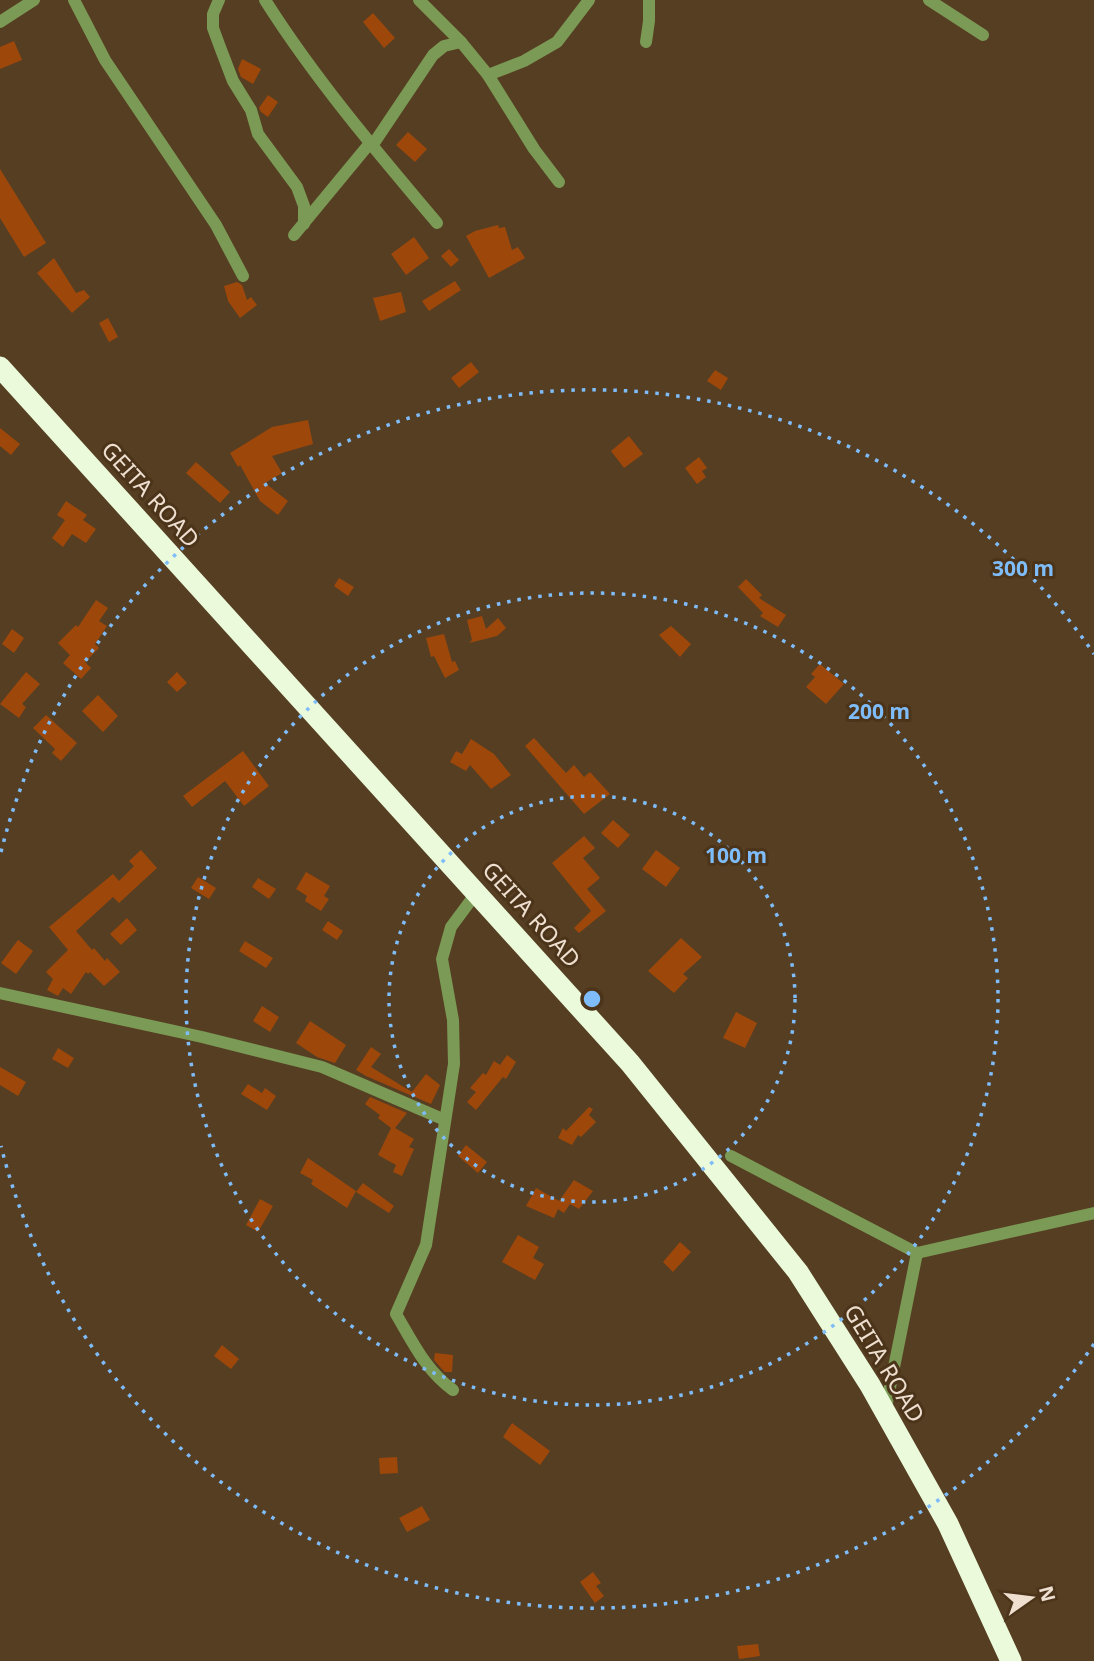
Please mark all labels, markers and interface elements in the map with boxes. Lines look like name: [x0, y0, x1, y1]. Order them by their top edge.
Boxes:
street label: GEITA ROAD: [95, 434, 207, 554]
text: 300 m: [992, 554, 1054, 582]
text: 200 m: [848, 697, 910, 725]
text: 100 m: [705, 841, 767, 869]
street label: GEITA ROAD: [476, 854, 588, 974]
centre of rings: [580, 987, 604, 1011]
street label: GEITA ROAD: [837, 1298, 933, 1428]
north arrow: [996, 1563, 1066, 1633]
text: N: [1033, 1583, 1062, 1605]

